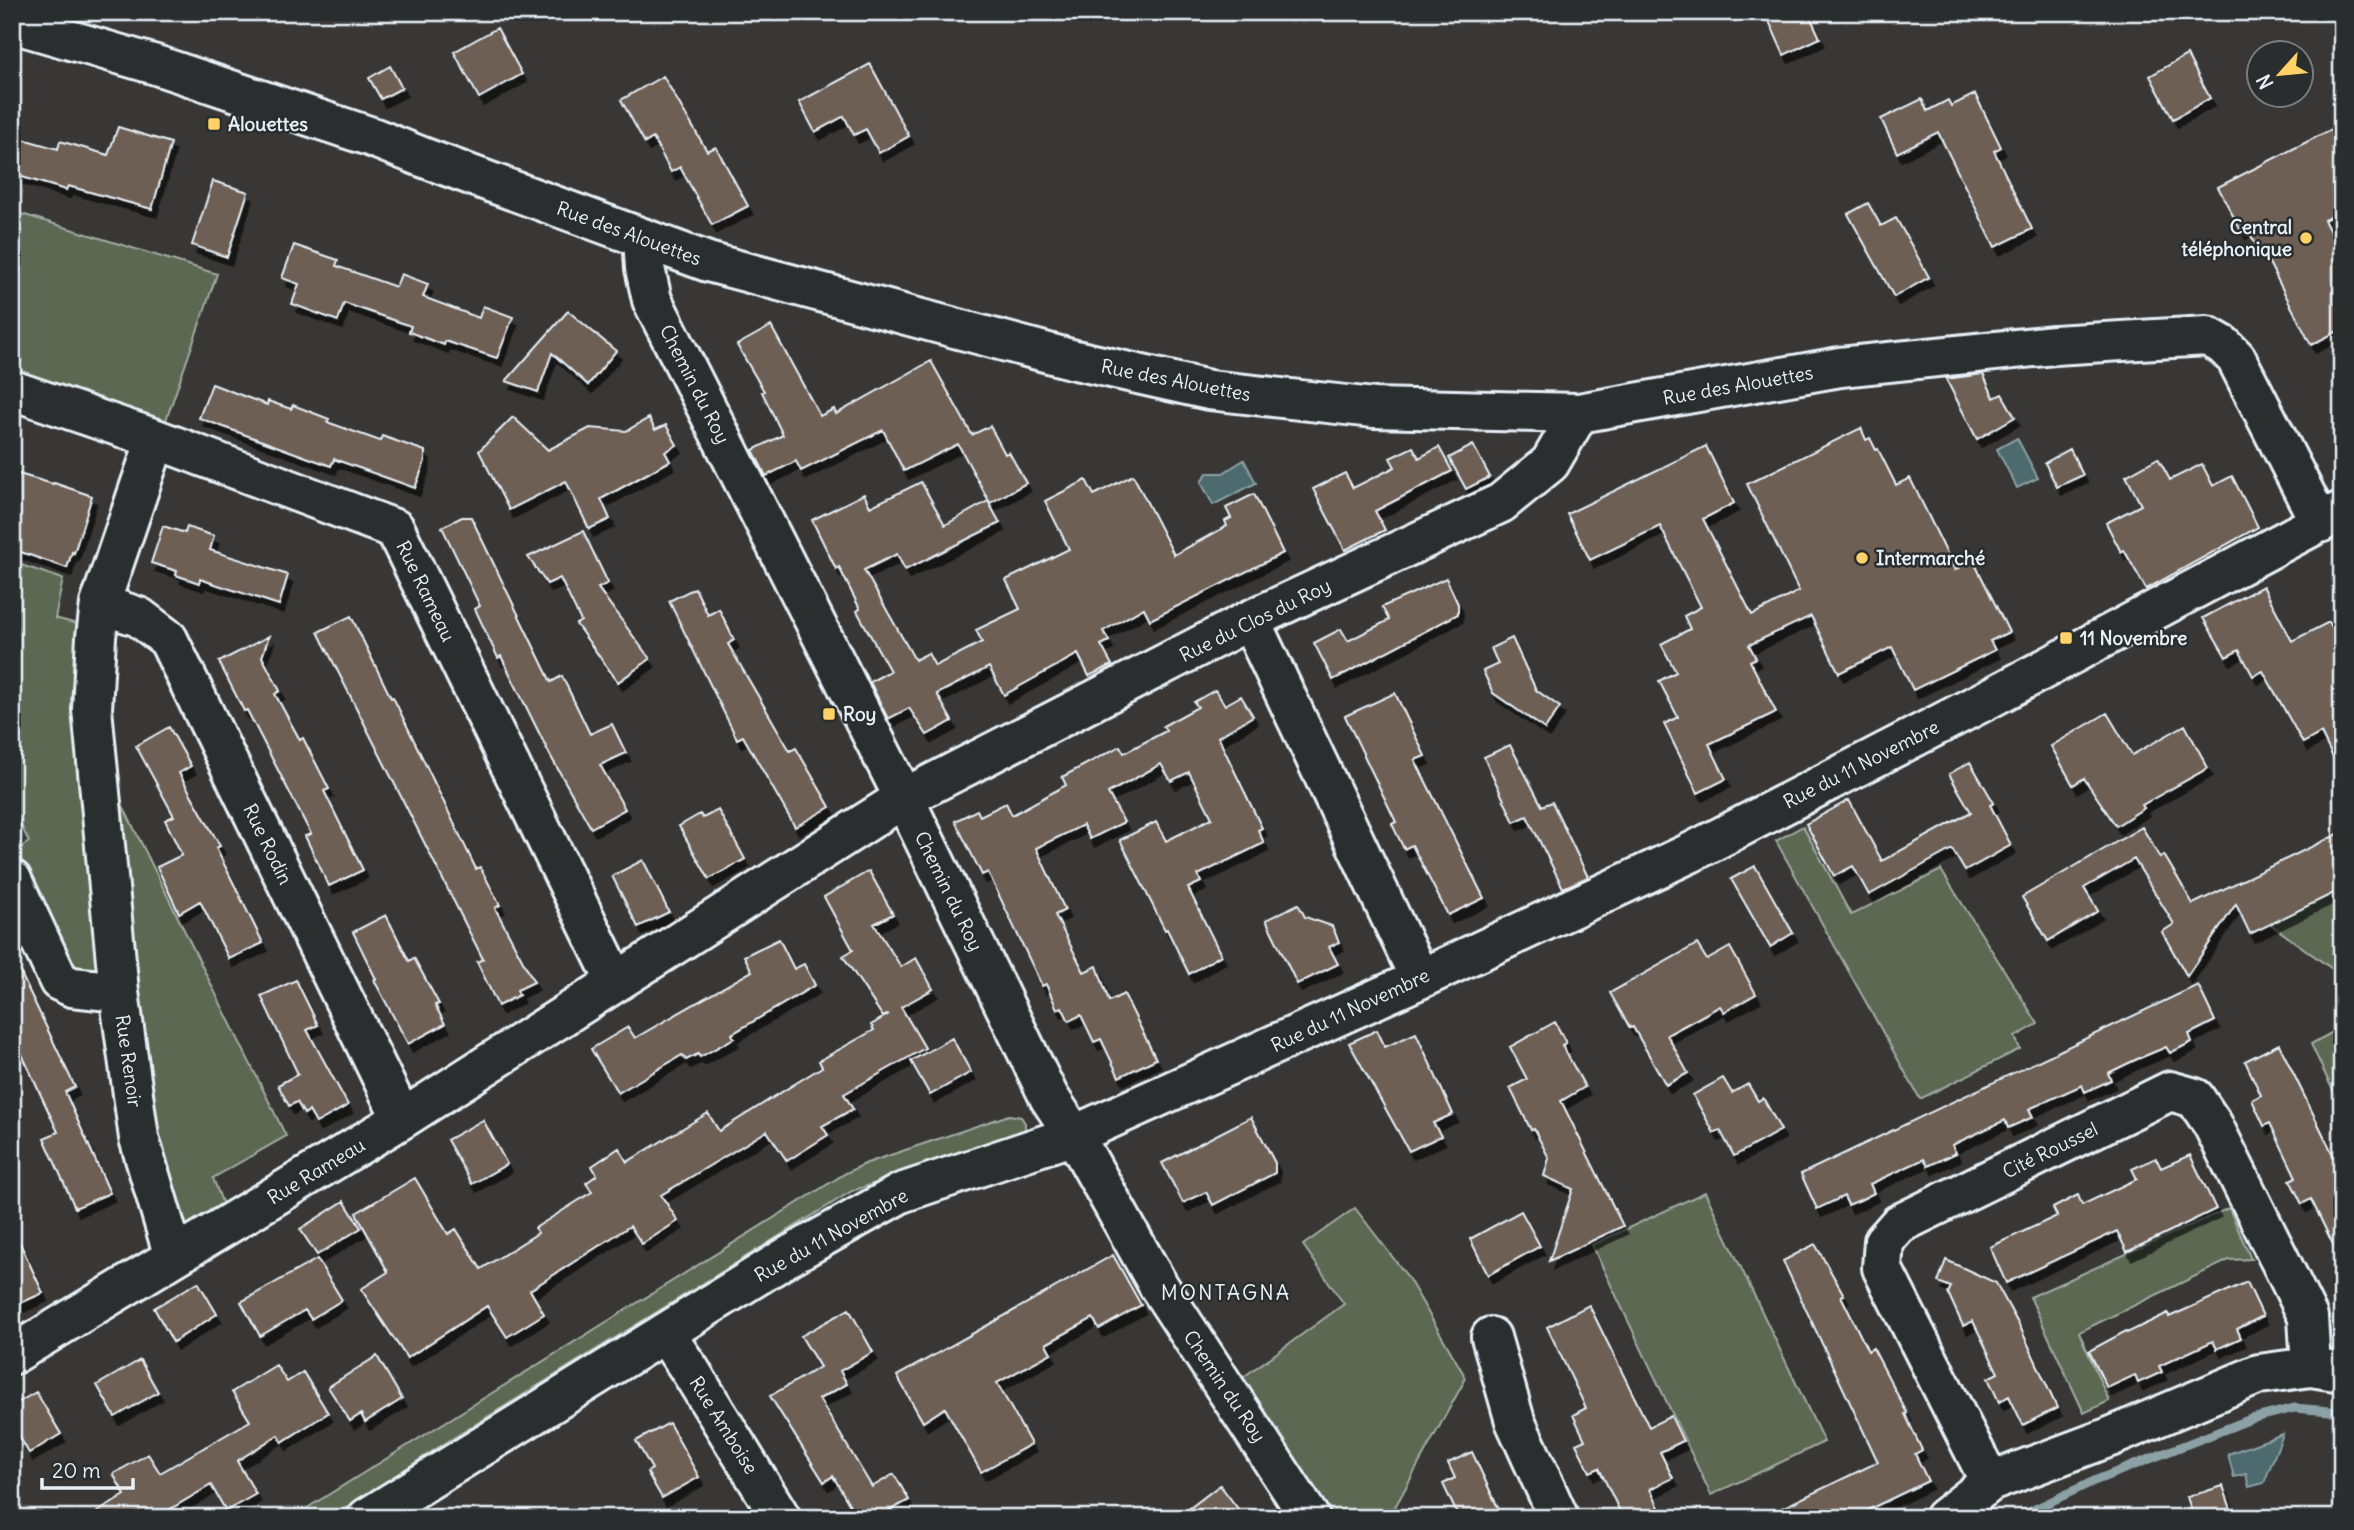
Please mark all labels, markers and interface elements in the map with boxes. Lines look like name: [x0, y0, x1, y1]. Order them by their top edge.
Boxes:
north arrow: [2246, 38, 2316, 108]
text: N: [2251, 70, 2279, 93]
place label: Alouettes: [228, 112, 308, 136]
marker: Alouettes: [206, 116, 222, 132]
street label: Rue des Alouettes: [553, 196, 705, 270]
place label: Central téléphonique: [2182, 215, 2292, 261]
marker: Central téléphonique: [2298, 230, 2314, 246]
street label: Chemin du Roy: [655, 320, 735, 448]
street label: Rue des Alouettes: [1099, 354, 1253, 406]
street label: Rue des Alouettes: [1661, 360, 1815, 410]
street label: Rue Rameau: [391, 537, 461, 645]
place label: Intermarché: [1876, 546, 1985, 570]
marker: Intermarché: [1854, 550, 1870, 566]
street label: Rue du Clos du Roy: [1175, 573, 1335, 667]
place label: 11 Novembre: [2080, 626, 2187, 650]
marker: 11 Novembre: [2058, 630, 2074, 646]
place label: Roy: [843, 702, 876, 726]
marker: Roy: [821, 706, 837, 722]
street label: Rue du 11 Novembre: [1779, 714, 1943, 814]
street label: Rue Rodin: [238, 800, 298, 888]
street label: Chemin du Roy: [910, 827, 988, 955]
street label: Rue du 11 Novembre: [1267, 963, 1433, 1057]
street label: Rue Renoir: [111, 1013, 147, 1109]
street label: Cité Roussel: [1998, 1117, 2102, 1183]
street label: Rue Rameau: [263, 1133, 369, 1209]
street label: Rue du 11 Novembre: [750, 1183, 912, 1287]
district label: MONTAGNA: [1161, 1279, 1291, 1306]
street label: Chemin du Roy: [1179, 1325, 1271, 1447]
street label: Rue Amboise: [684, 1372, 764, 1478]
scale bar: [42, 1446, 133, 1490]
text: 20 m: [52, 1457, 101, 1484]

